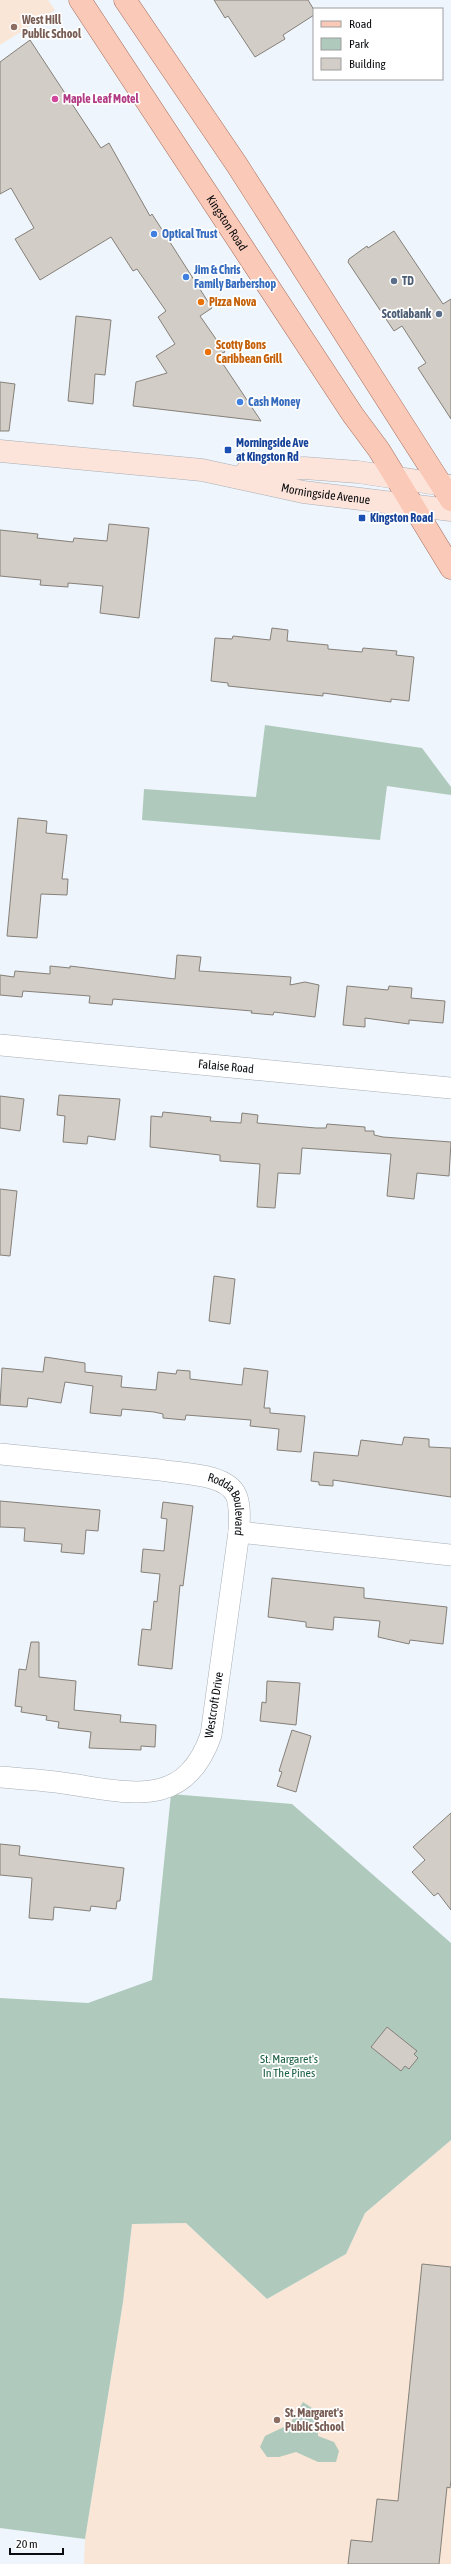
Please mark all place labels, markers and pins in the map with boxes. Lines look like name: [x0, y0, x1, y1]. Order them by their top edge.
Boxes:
place label: West Hill Public School: [21, 13, 82, 41]
marker: West Hill Public School: [9, 22, 19, 32]
place label: Maple Leaf Motel: [63, 92, 140, 106]
marker: Maple Leaf Motel: [50, 94, 60, 104]
place label: Optical Trust: [162, 227, 218, 241]
marker: Optical Trust: [149, 229, 159, 239]
place label: Jim & Chris Family Barbershop: [193, 263, 276, 291]
marker: Jim & Chris Family Barbershop: [181, 272, 191, 282]
place label: TD: [402, 274, 414, 288]
marker: TD: [389, 276, 399, 286]
place label: Pizza Nova: [209, 295, 257, 309]
marker: Pizza Nova: [196, 297, 206, 307]
place label: Scotiabank: [382, 307, 432, 321]
marker: Scotiabank: [434, 309, 444, 319]
place label: Scotty Bons Caribbean Grill: [216, 338, 283, 366]
marker: Scotty Bons Caribbean Grill: [203, 347, 213, 357]
place label: Cash Money: [248, 395, 301, 409]
marker: Cash Money: [235, 397, 245, 407]
place label: Morningside Ave at Kingston Rd: [236, 436, 309, 464]
marker: Morningside Ave at Kingston Rd: [223, 445, 233, 455]
place label: Kingston Road: [370, 511, 434, 525]
marker: Kingston Road: [357, 513, 367, 523]
place label: St. Margaret's Public School: [285, 2406, 345, 2434]
marker: St. Margaret's Public School: [272, 2415, 282, 2425]

